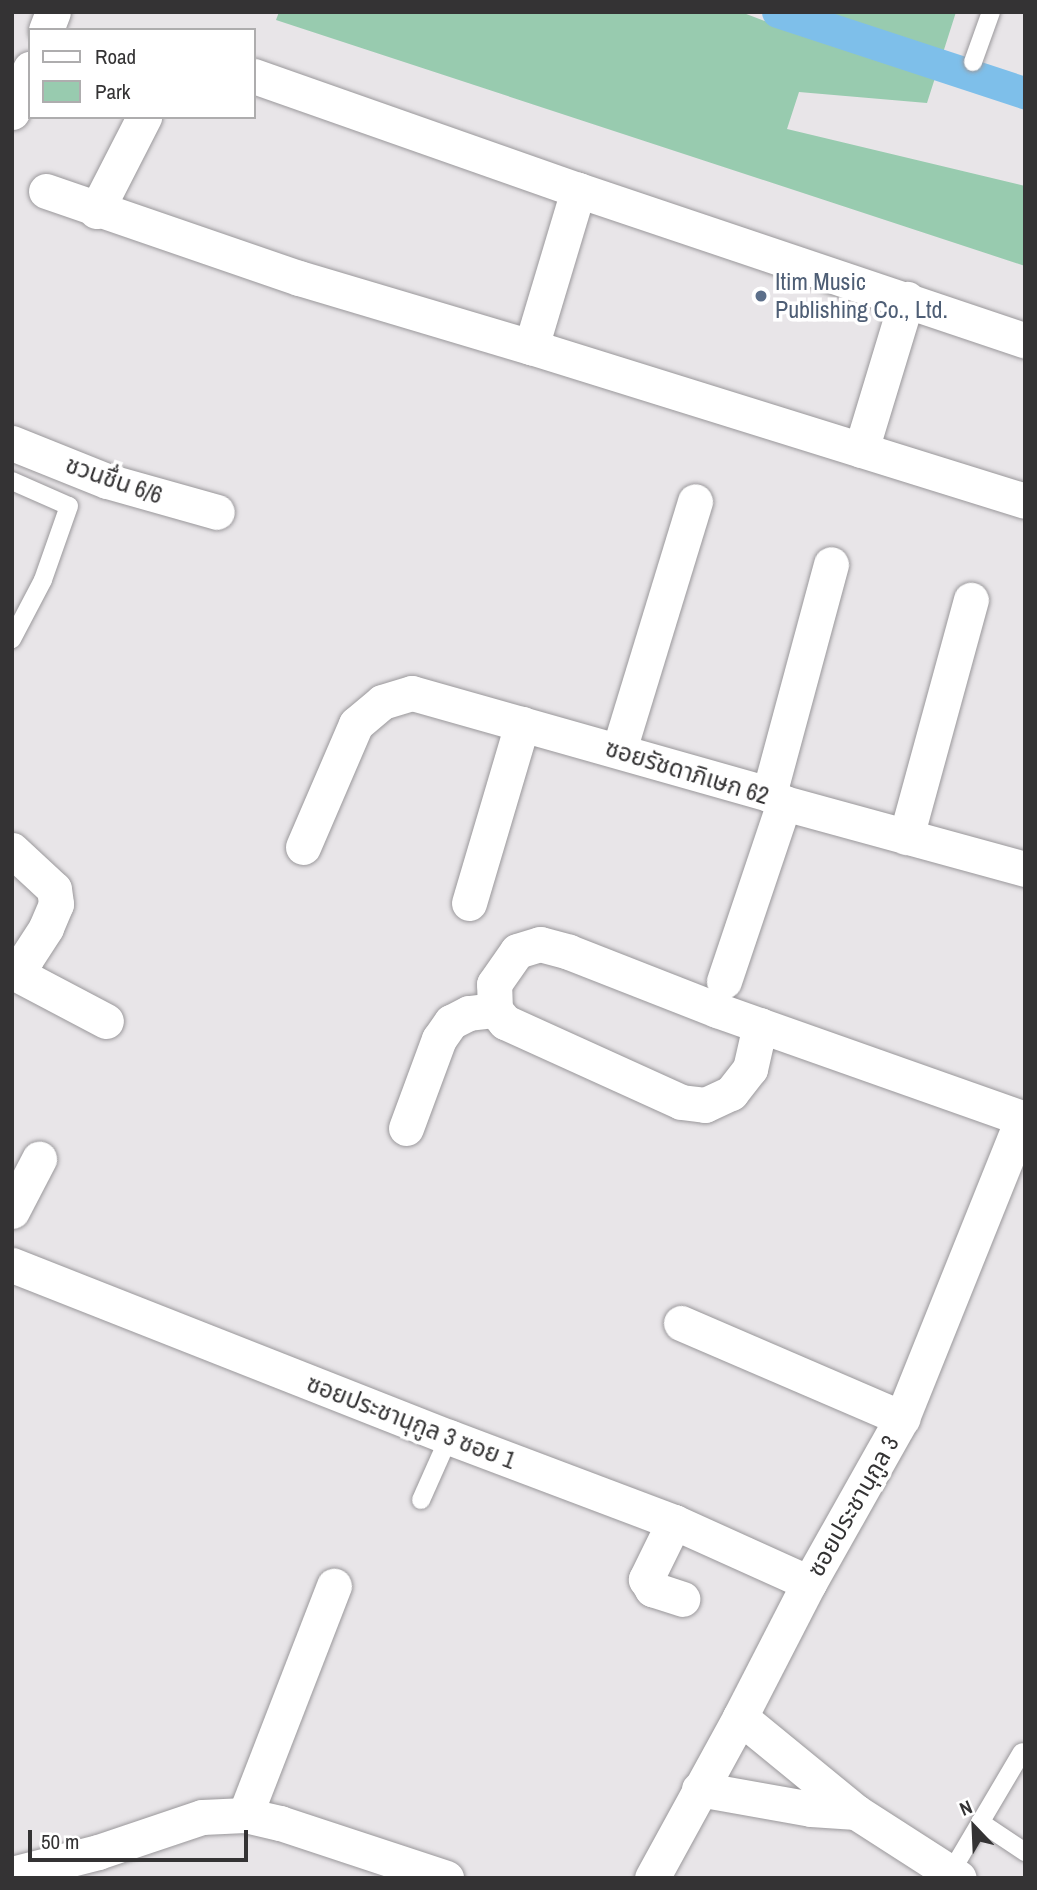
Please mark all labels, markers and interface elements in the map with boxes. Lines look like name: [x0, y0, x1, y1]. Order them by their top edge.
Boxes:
legend: [28, 28, 256, 119]
text: Road: [95, 42, 136, 71]
text: Park: [95, 77, 130, 106]
place label: Itim Music Publishing Co., Ltd.: [775, 268, 948, 324]
marker: Itim Music Publishing Co., Ltd.: [753, 288, 769, 304]
street label: ชวนชื่น 6/6: [62, 450, 166, 510]
street label: ซอยรัชดาภิเษก 62: [602, 733, 772, 811]
street label: ซอยประชานุกูล 3 ซอย 1: [303, 1369, 519, 1475]
street label: ซอยประชานุกูล 3: [801, 1430, 905, 1582]
north arrow: [939, 1792, 1009, 1862]
text: N: [956, 1794, 976, 1822]
scale bar: [32, 1816, 252, 1860]
text: 50 m: [41, 1827, 79, 1856]

